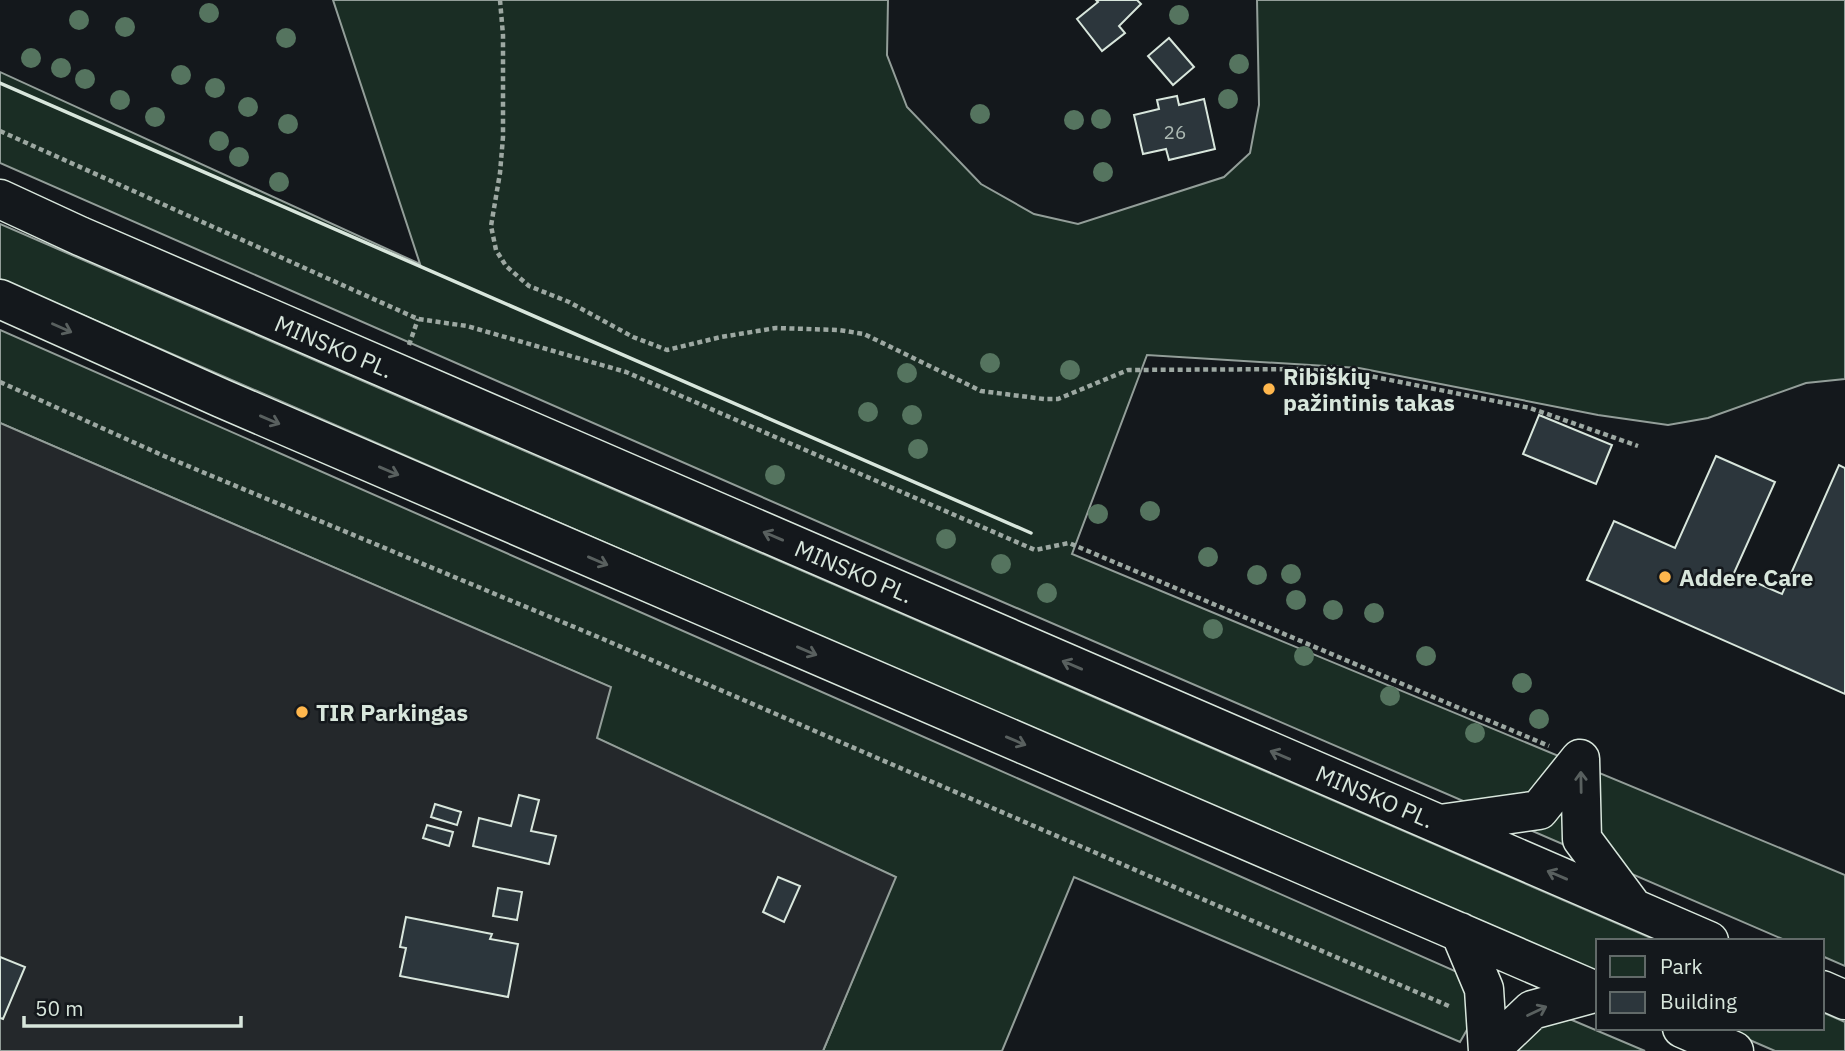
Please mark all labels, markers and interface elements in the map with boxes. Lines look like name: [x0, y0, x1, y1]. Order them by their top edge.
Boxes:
house number: 26: [1164, 120, 1186, 144]
street label: MINSKO PL.: [270, 308, 398, 384]
one-way arrow: [51, 322, 72, 335]
place label: Ribiškių pažintinis takas: [1283, 361, 1455, 417]
marker: Ribiškių pažintinis takas: [1261, 381, 1277, 397]
one-way arrow: [259, 414, 280, 427]
one-way arrow: [378, 465, 399, 478]
one-way arrow: [763, 529, 784, 542]
street label: MINSKO PL.: [790, 533, 918, 609]
one-way arrow: [586, 556, 608, 569]
place label: Addere Care: [1679, 562, 1813, 592]
marker: Addere Care: [1657, 569, 1673, 585]
one-way arrow: [795, 646, 817, 659]
one-way arrow: [1061, 658, 1083, 671]
place label: TIR Parkingas: [316, 697, 468, 727]
marker: TIR Parkingas: [294, 704, 310, 720]
one-way arrow: [1004, 735, 1026, 748]
one-way arrow: [1270, 748, 1292, 761]
street label: MINSKO PL.: [1311, 758, 1439, 834]
one-way arrow: [1574, 770, 1588, 793]
one-way arrow: [1547, 867, 1568, 880]
legend: [1596, 939, 1824, 1030]
text: Park: [1660, 952, 1703, 980]
scale bar: [24, 984, 242, 1028]
text: Building: [1660, 987, 1737, 1015]
text: 50 m: [35, 994, 84, 1022]
one-way arrow: [1526, 1004, 1547, 1017]

